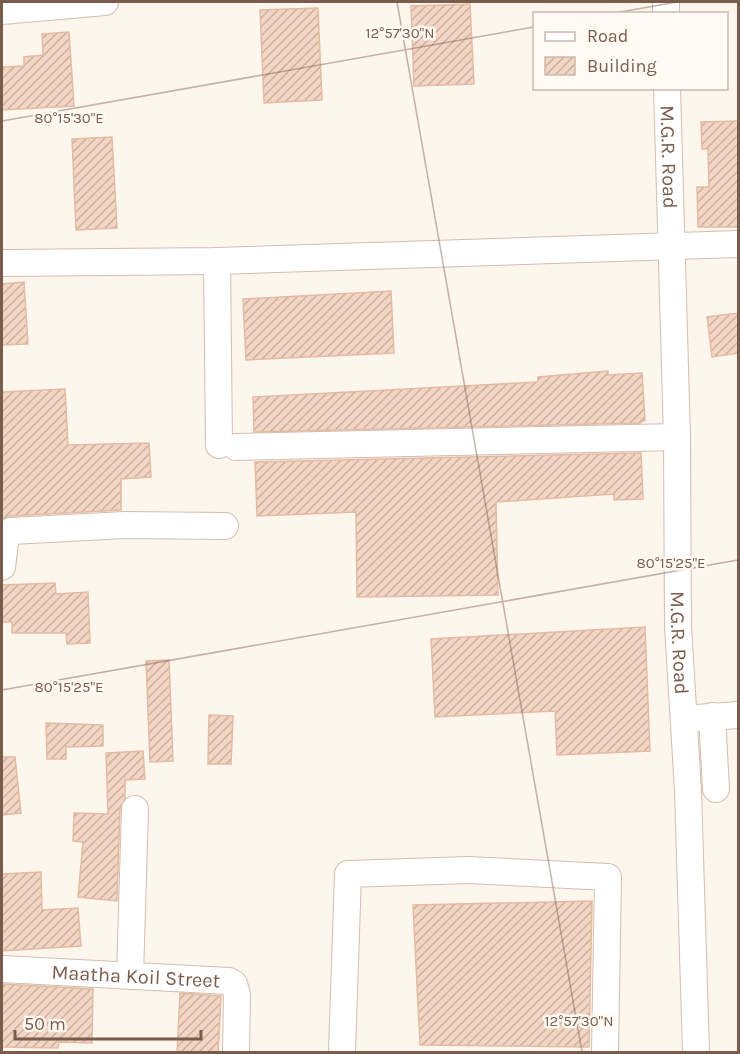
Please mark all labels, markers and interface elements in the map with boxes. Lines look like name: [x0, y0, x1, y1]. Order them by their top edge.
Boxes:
legend: [533, 12, 728, 90]
text: 12°57'30"N: [366, 24, 434, 42]
text: Road: [587, 25, 628, 47]
text: Building: [587, 55, 657, 77]
street label: M.G.R. Road: [656, 105, 682, 209]
text: 80°15'30"E: [34, 109, 104, 127]
text: 80°15'25"E: [637, 554, 705, 572]
street label: M.G.R. Road: [666, 591, 694, 695]
text: 80°15'25"E: [35, 678, 103, 696]
street label: Maatha Koil Street: [51, 960, 221, 992]
scale bar: [15, 1003, 201, 1041]
text: 12°57'30"N: [545, 1012, 613, 1030]
text: 50 m: [24, 1013, 66, 1035]

